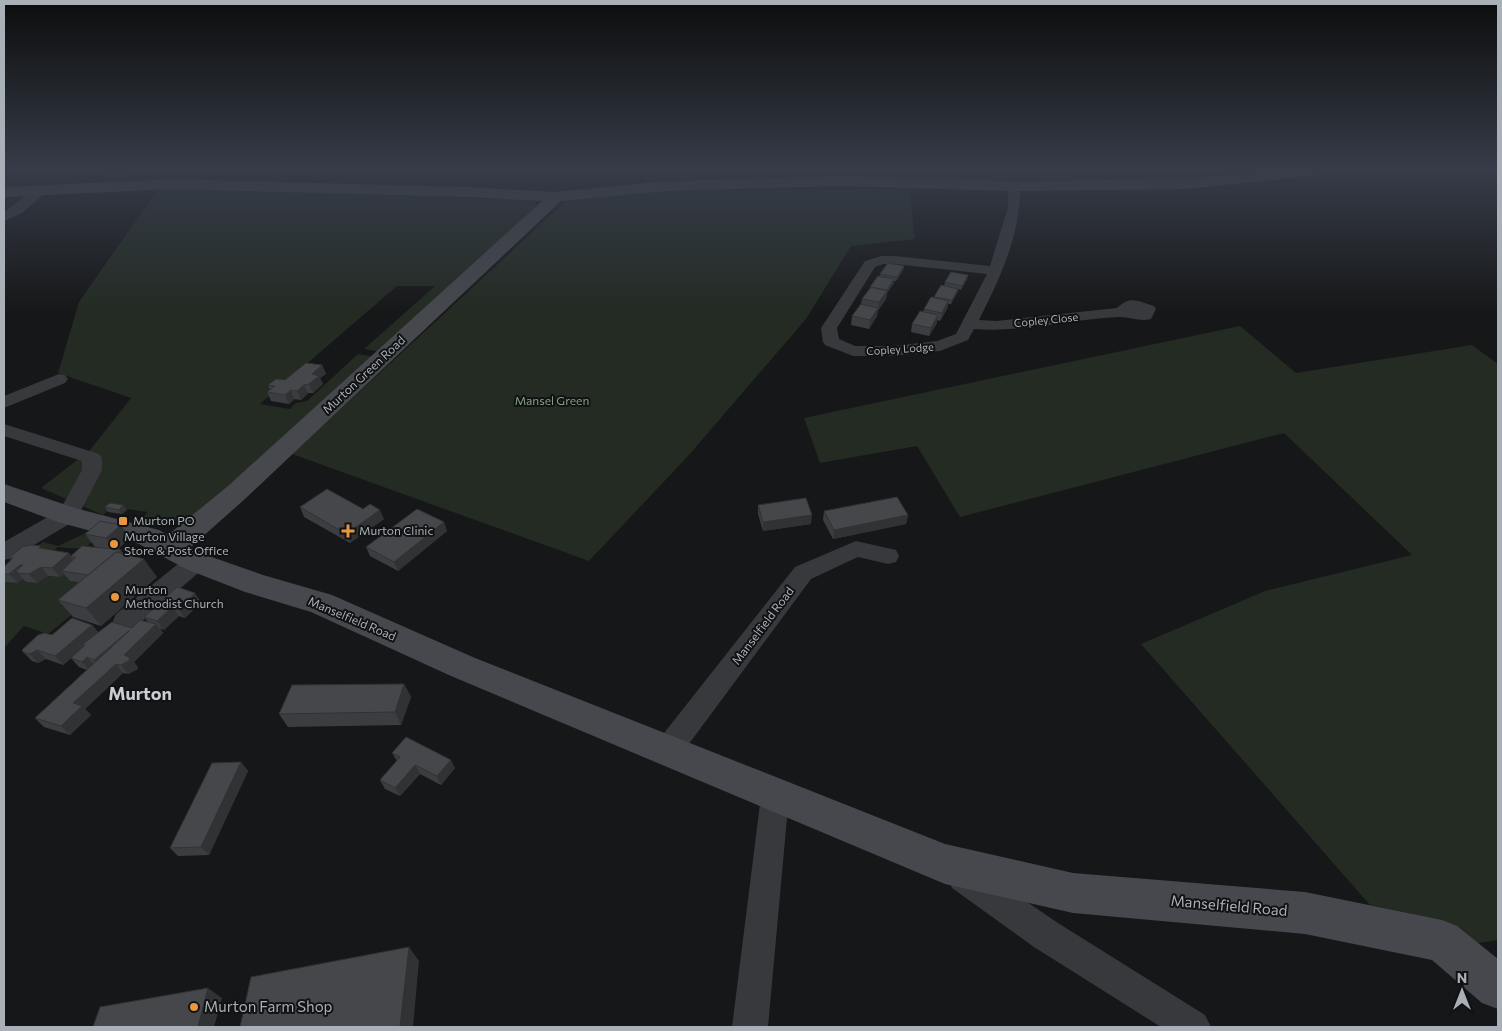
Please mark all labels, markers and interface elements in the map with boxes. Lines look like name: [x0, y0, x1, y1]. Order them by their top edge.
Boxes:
street label: Copley Close: [1013, 310, 1079, 329]
street label: Murton Green Road: [319, 332, 407, 416]
street label: Copley Lodge: [866, 340, 934, 357]
park label: Mansel Green: [515, 393, 589, 407]
place label: Murton PO: [133, 513, 195, 527]
marker: Murton PO: [117, 515, 129, 527]
place label: Murton Clinic: [359, 523, 433, 537]
marker: Murton Clinic: [341, 524, 355, 538]
place label: Murton Village Store & Post Office: [124, 529, 229, 557]
marker: Murton Village Store & Post Office: [108, 538, 120, 550]
place label: Murton Methodist Church: [125, 582, 224, 610]
street label: Manselfield Road: [728, 584, 796, 667]
marker: Murton Methodist Church: [109, 591, 121, 603]
street label: Manselfield Road: [306, 593, 398, 643]
district label: Murton: [108, 682, 172, 704]
street label: Manselfield Road: [1170, 891, 1288, 919]
north arrow: [1437, 966, 1487, 1016]
text: N: [1457, 969, 1467, 986]
place label: Murton Farm Shop: [204, 997, 333, 1015]
marker: Murton Farm Shop: [188, 1001, 200, 1013]

